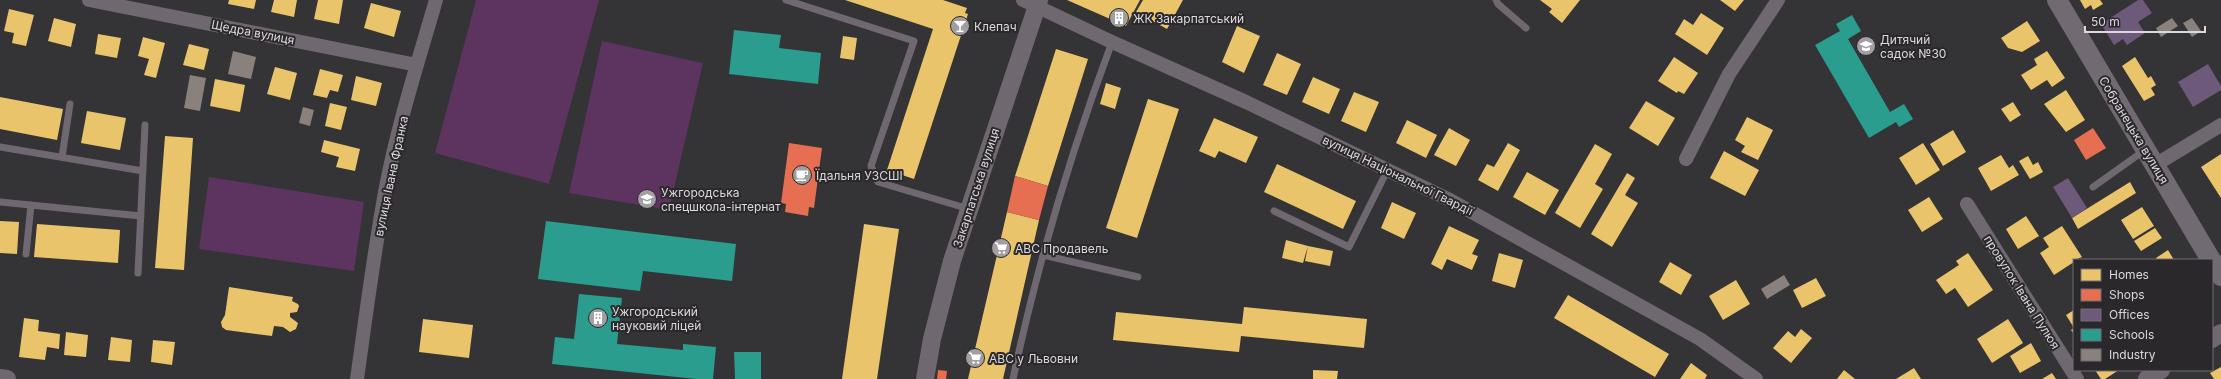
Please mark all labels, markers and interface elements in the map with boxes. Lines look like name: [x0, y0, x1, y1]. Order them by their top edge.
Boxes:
building icon: ЖК Закарпатський: [1108, 7, 1130, 29]
scale bar: [2085, 8, 2205, 34]
place label: ЖК Закарпатський: [1133, 11, 1244, 26]
text: 50 m: [2091, 14, 2120, 29]
bar icon: Клепач: [949, 15, 971, 37]
street label: Щедра вулиця: [210, 17, 296, 47]
place label: Клепач: [974, 19, 1017, 34]
place label: Дитячий садок №30: [1880, 32, 1946, 61]
school or university icon: Дитячий садок №30: [1855, 35, 1877, 57]
street label: Собранецька вулиця: [2096, 74, 2172, 186]
street label: вулиця Івана Франка: [371, 114, 411, 238]
street label: Закарпатська вулиця: [950, 126, 1002, 250]
street label: вулиця Національної Гвардії: [1320, 132, 1477, 219]
cafe icon: Їдальня УЗСШІ: [791, 164, 813, 186]
place label: Їдальня УЗСШІ: [815, 168, 903, 183]
place label: Ужгородська спецшкола-інтернат: [661, 185, 781, 214]
school or university icon: Ужгородська спецшкола-інтернат: [636, 188, 658, 210]
street label: провулок Івана Пулюя: [1981, 232, 2063, 352]
supermarket icon: ABC Продавель: [990, 237, 1012, 259]
place label: ABC Продавель: [1015, 241, 1109, 256]
legend: [2073, 259, 2213, 371]
text: Homes: [2109, 267, 2149, 282]
text: Shops: [2109, 287, 2145, 302]
place label: Ужгородський науковий ліцей: [612, 304, 701, 333]
building icon: Ужгородський науковий ліцей: [587, 307, 609, 329]
text: Offices: [2109, 307, 2150, 322]
text: Schools: [2109, 327, 2154, 342]
supermarket icon: ABC у Львовни: [964, 347, 986, 369]
text: Industry: [2109, 347, 2156, 362]
place label: ABC у Львовни: [989, 351, 1078, 366]

